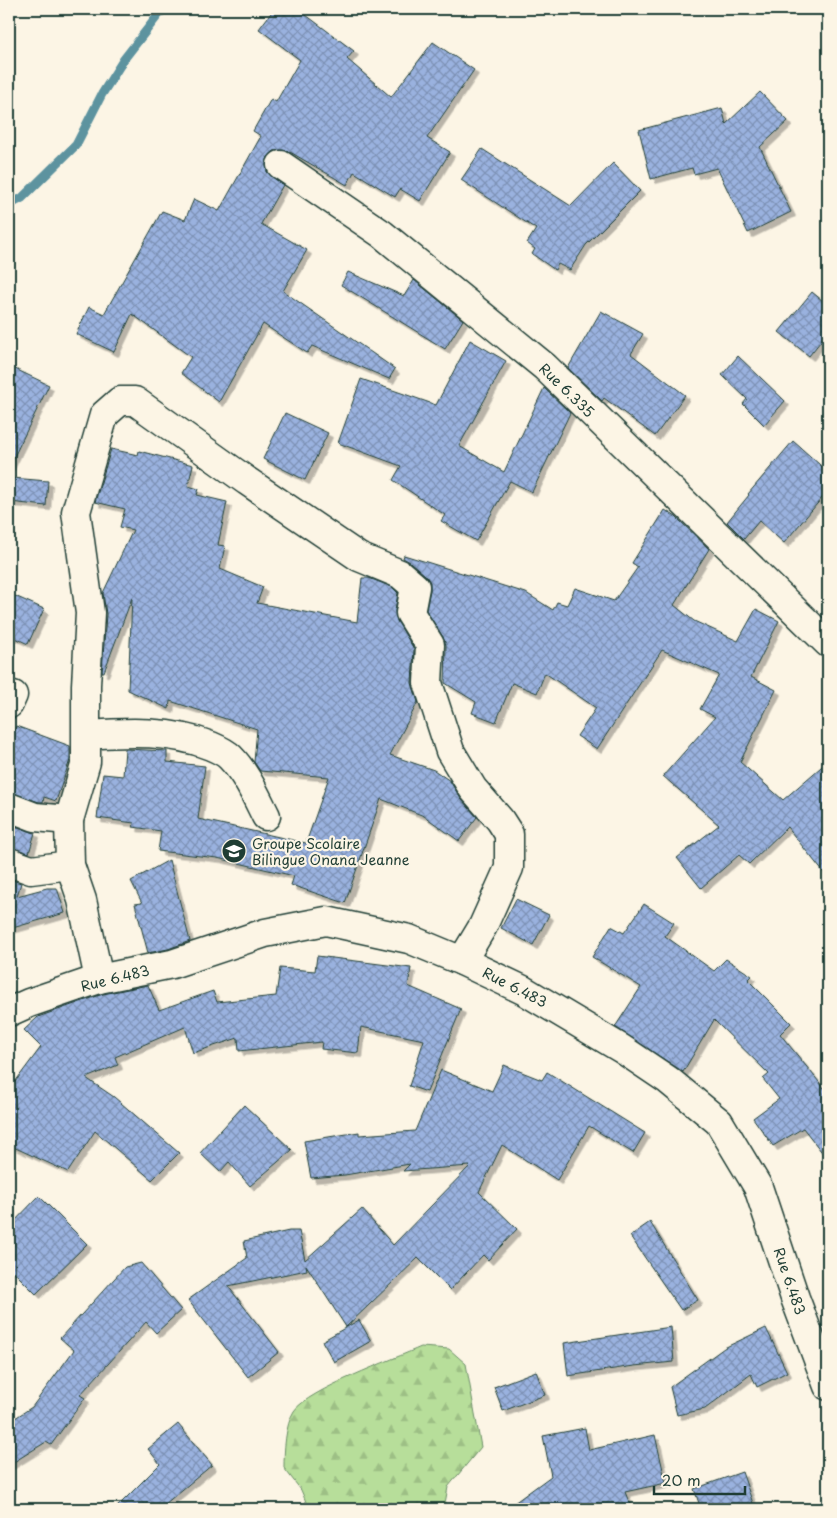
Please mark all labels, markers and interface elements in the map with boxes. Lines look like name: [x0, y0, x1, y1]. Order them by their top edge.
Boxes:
street label: Rue 6.335: [535, 358, 599, 422]
place label: Groupe Scolaire Bilingue Onana Jeanne: [252, 833, 410, 870]
school or university icon: Groupe Scolaire Bilingue Onana Jeanne: [221, 838, 247, 864]
street label: Rue 6.483: [78, 959, 152, 997]
street label: Rue 6.483: [479, 962, 551, 1012]
street label: Rue 6.483: [769, 1244, 811, 1318]
scale bar: [654, 1463, 746, 1495]
text: 20 m: [662, 1468, 701, 1491]

